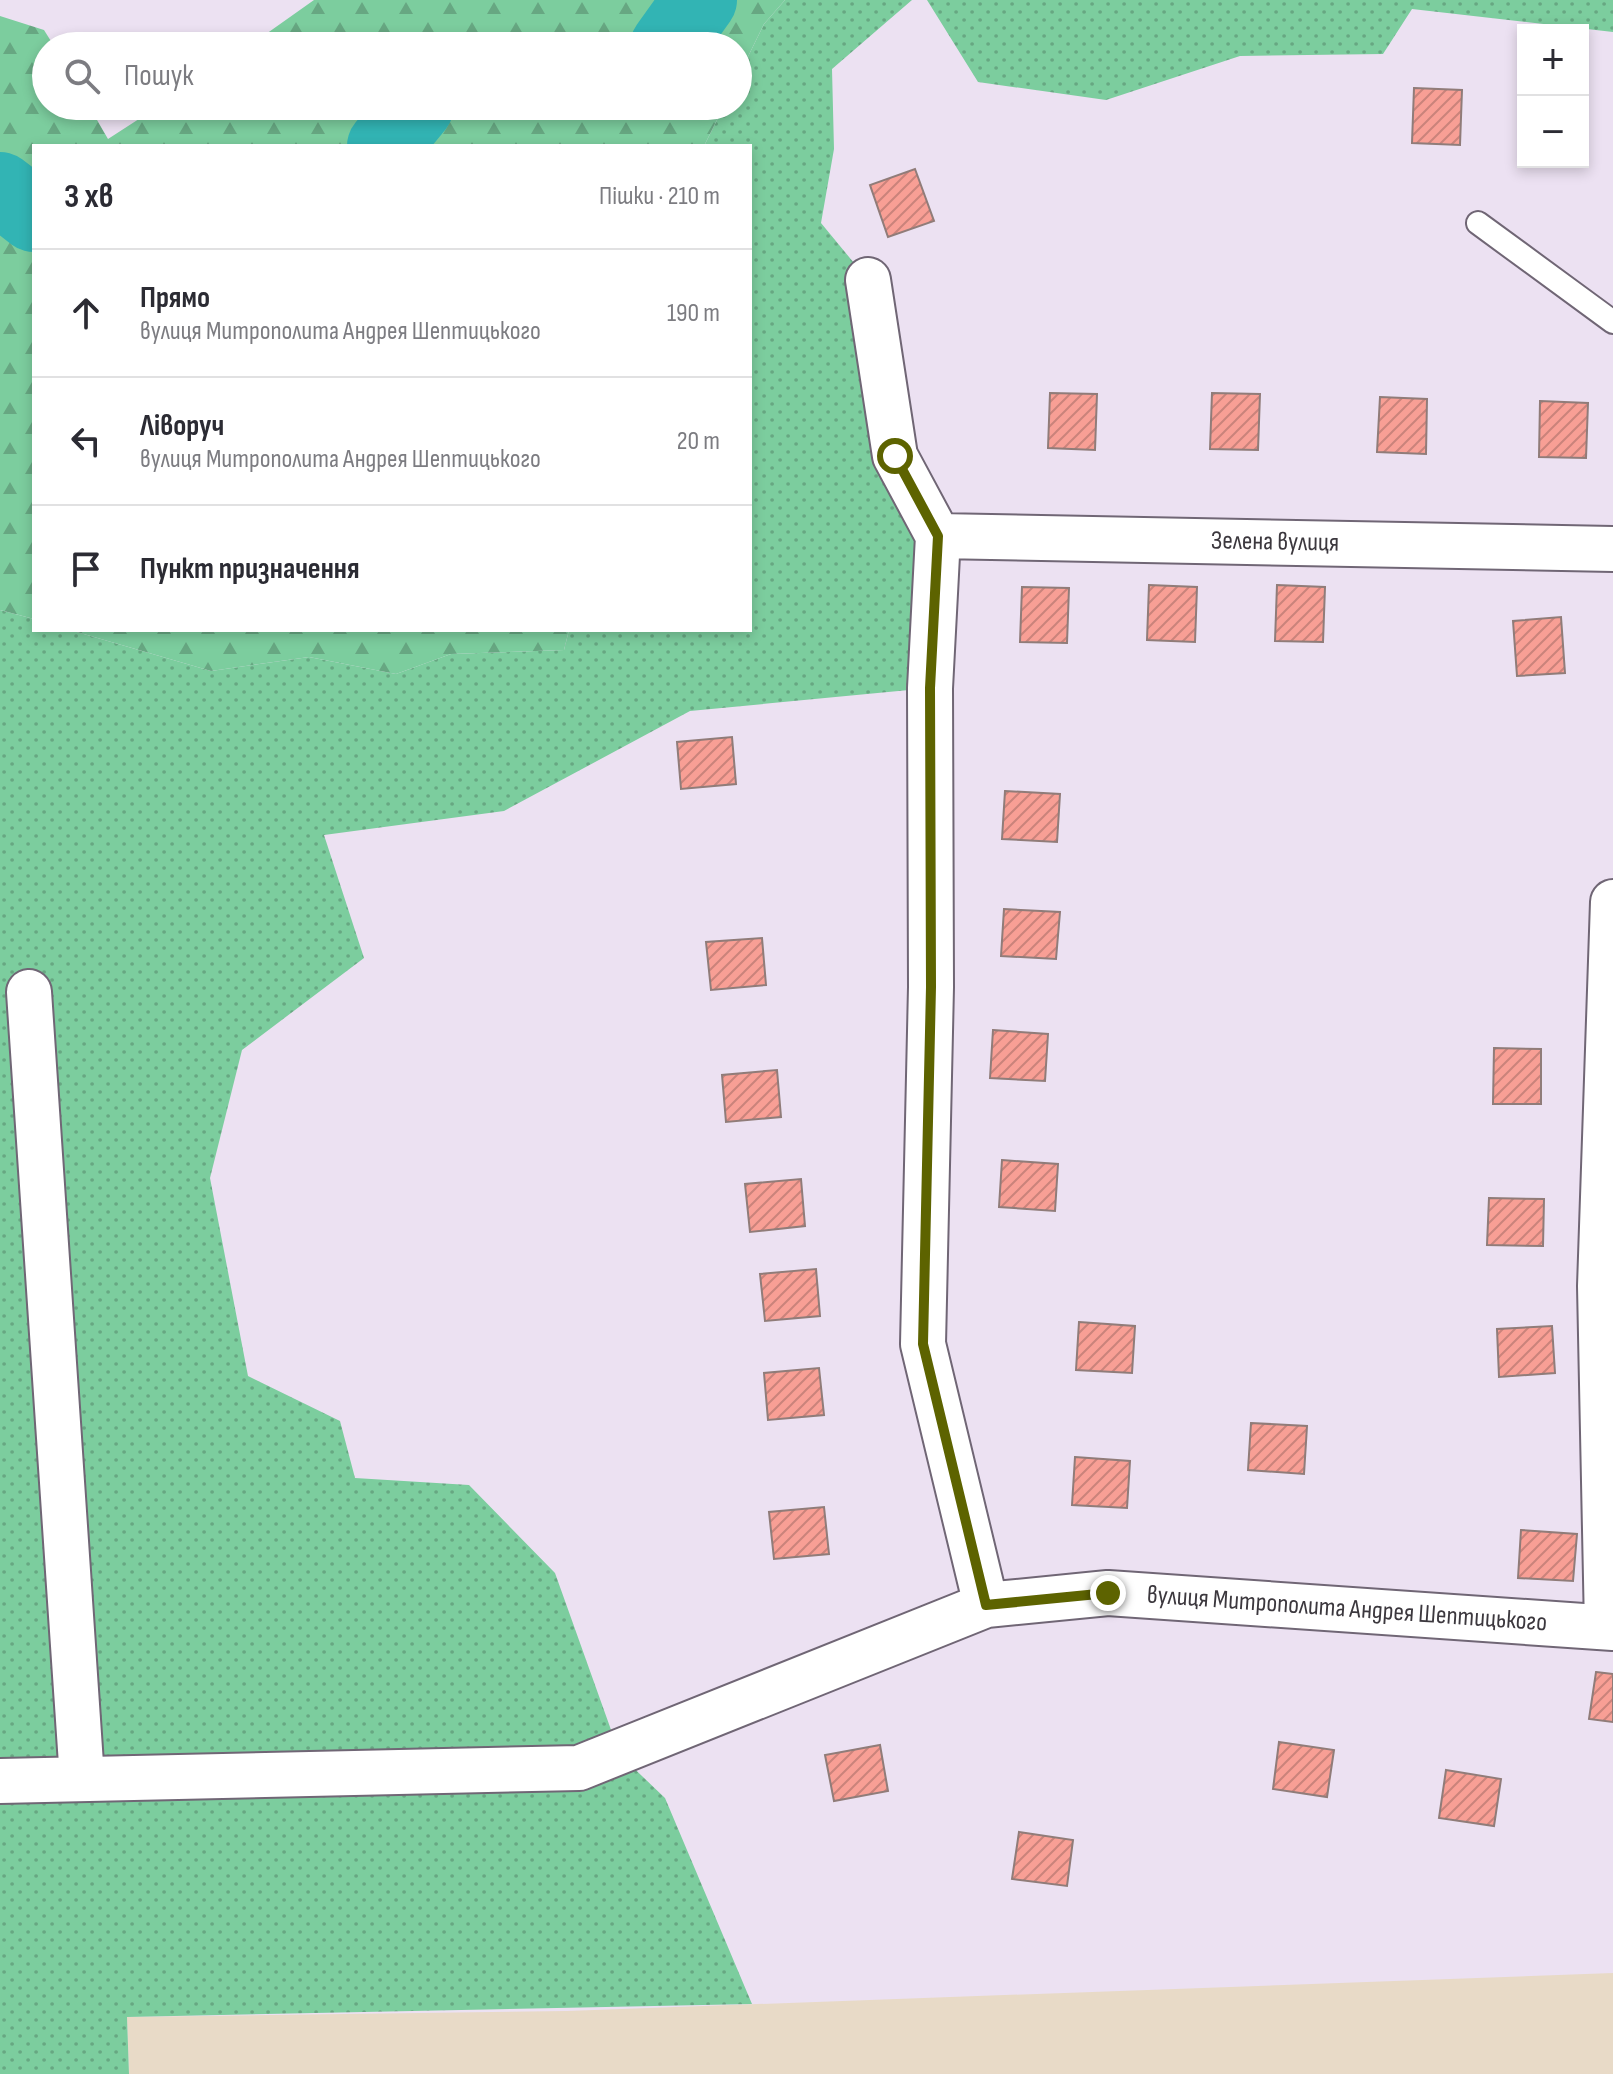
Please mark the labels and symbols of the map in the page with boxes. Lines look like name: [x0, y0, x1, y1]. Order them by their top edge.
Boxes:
route start: [877, 438, 913, 474]
street label: Зелена вулиця: [1211, 525, 1339, 559]
route end: [1090, 1575, 1126, 1611]
street label: вулиця Митрополита Андрея Шептицького: [1146, 1580, 1548, 1638]

